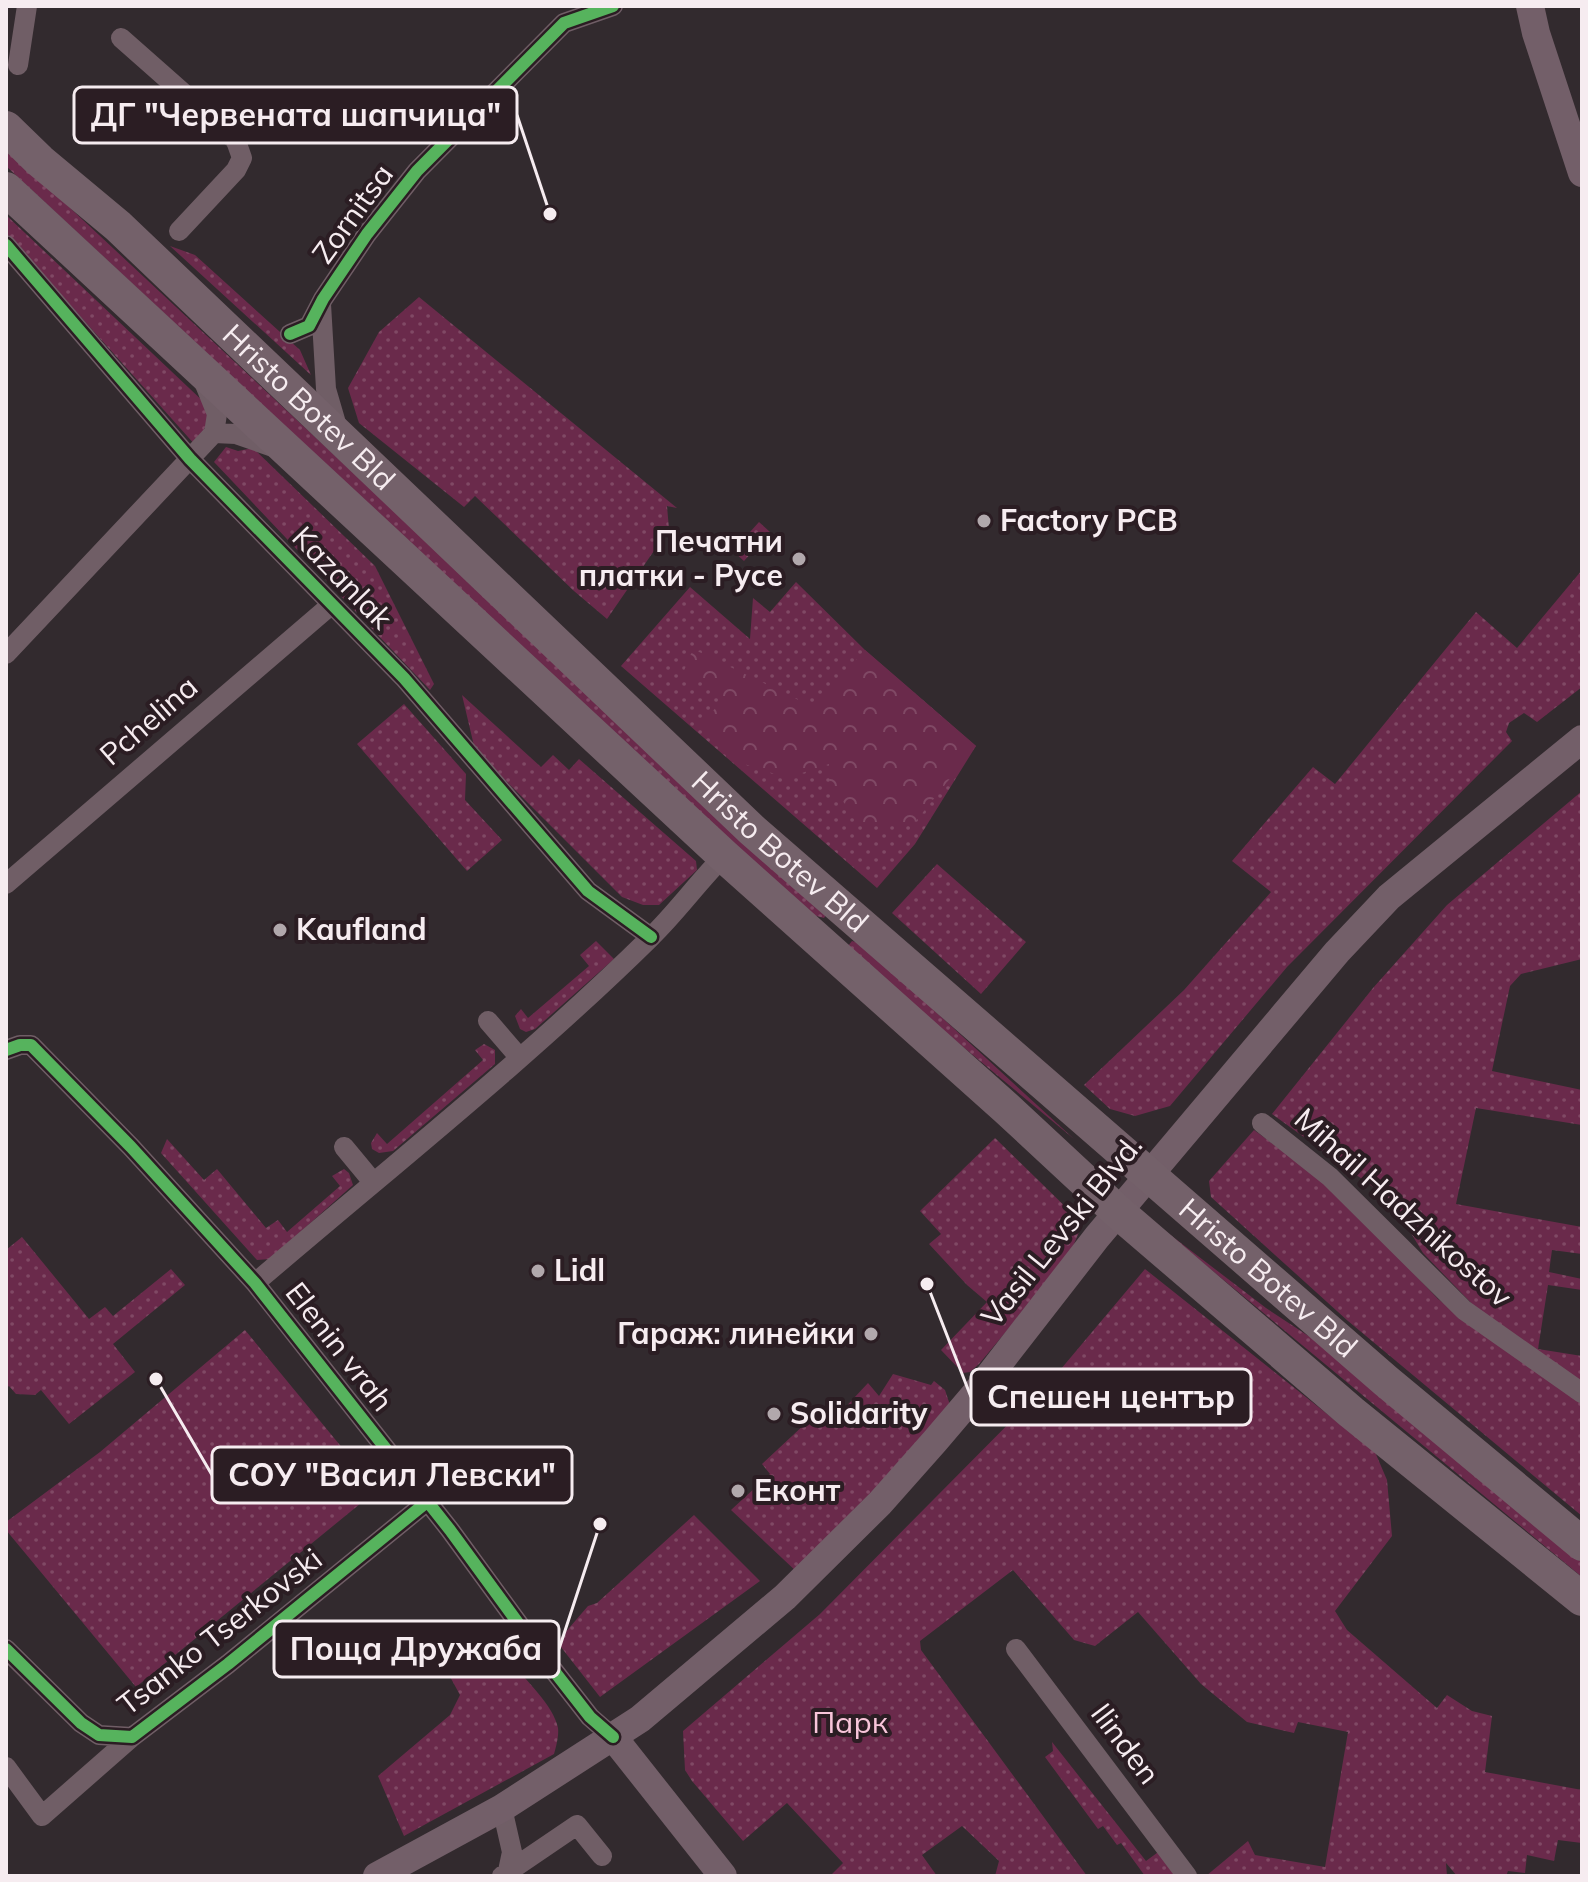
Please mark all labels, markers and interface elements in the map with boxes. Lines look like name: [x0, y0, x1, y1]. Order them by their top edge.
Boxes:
callout: ДГ "Червената шапчица": [74, 87, 517, 143]
text: ДГ "Червената шапчица": [91, 94, 501, 134]
street label: Zornitsa: [303, 156, 401, 271]
street label: Hristo Botev Bld: [215, 316, 403, 498]
place label: Factory PCB: [1000, 501, 1178, 539]
marker: Factory PCB: [975, 512, 993, 530]
street label: Kazanlak: [284, 518, 401, 637]
place label: Печатни платки - Русе: [579, 522, 783, 594]
marker: Печатни платки - Русе: [790, 550, 808, 568]
street label: Pchelina: [92, 667, 205, 773]
street label: Hristo Botev Bld: [684, 763, 877, 940]
place label: Kaufland: [296, 910, 427, 948]
marker: Kaufland: [271, 921, 289, 939]
street label: Mihail Hadzhikostov: [1287, 1099, 1520, 1315]
street label: Vasil Levski Blvd.: [972, 1127, 1150, 1334]
street label: Hristo Botev Bld: [1171, 1190, 1366, 1365]
place label: Lidl: [554, 1251, 605, 1289]
marker: Lidl: [529, 1262, 547, 1280]
street label: Elenin vrah: [278, 1274, 402, 1419]
place label: Гараж: линейки: [617, 1314, 855, 1352]
marker: Гараж: линейки: [862, 1325, 880, 1343]
callout: Спешен център: [971, 1369, 1251, 1425]
text: Спешен център: [987, 1376, 1235, 1416]
place label: Solidarity: [790, 1394, 928, 1432]
marker: Solidarity: [765, 1405, 783, 1423]
callout: СОУ "Васил Левски": [212, 1447, 572, 1503]
text: СОУ "Васил Левски": [228, 1454, 556, 1494]
place label: Еконт: [754, 1471, 841, 1509]
marker: Еконт: [729, 1482, 747, 1500]
street label: Tsanko Tserkovski: [109, 1539, 329, 1723]
callout: Поща Дружаба: [274, 1621, 559, 1677]
text: Поща Дружаба: [290, 1628, 542, 1668]
street label: Ilinden: [1083, 1695, 1169, 1791]
park label: Парк: [812, 1703, 889, 1741]

